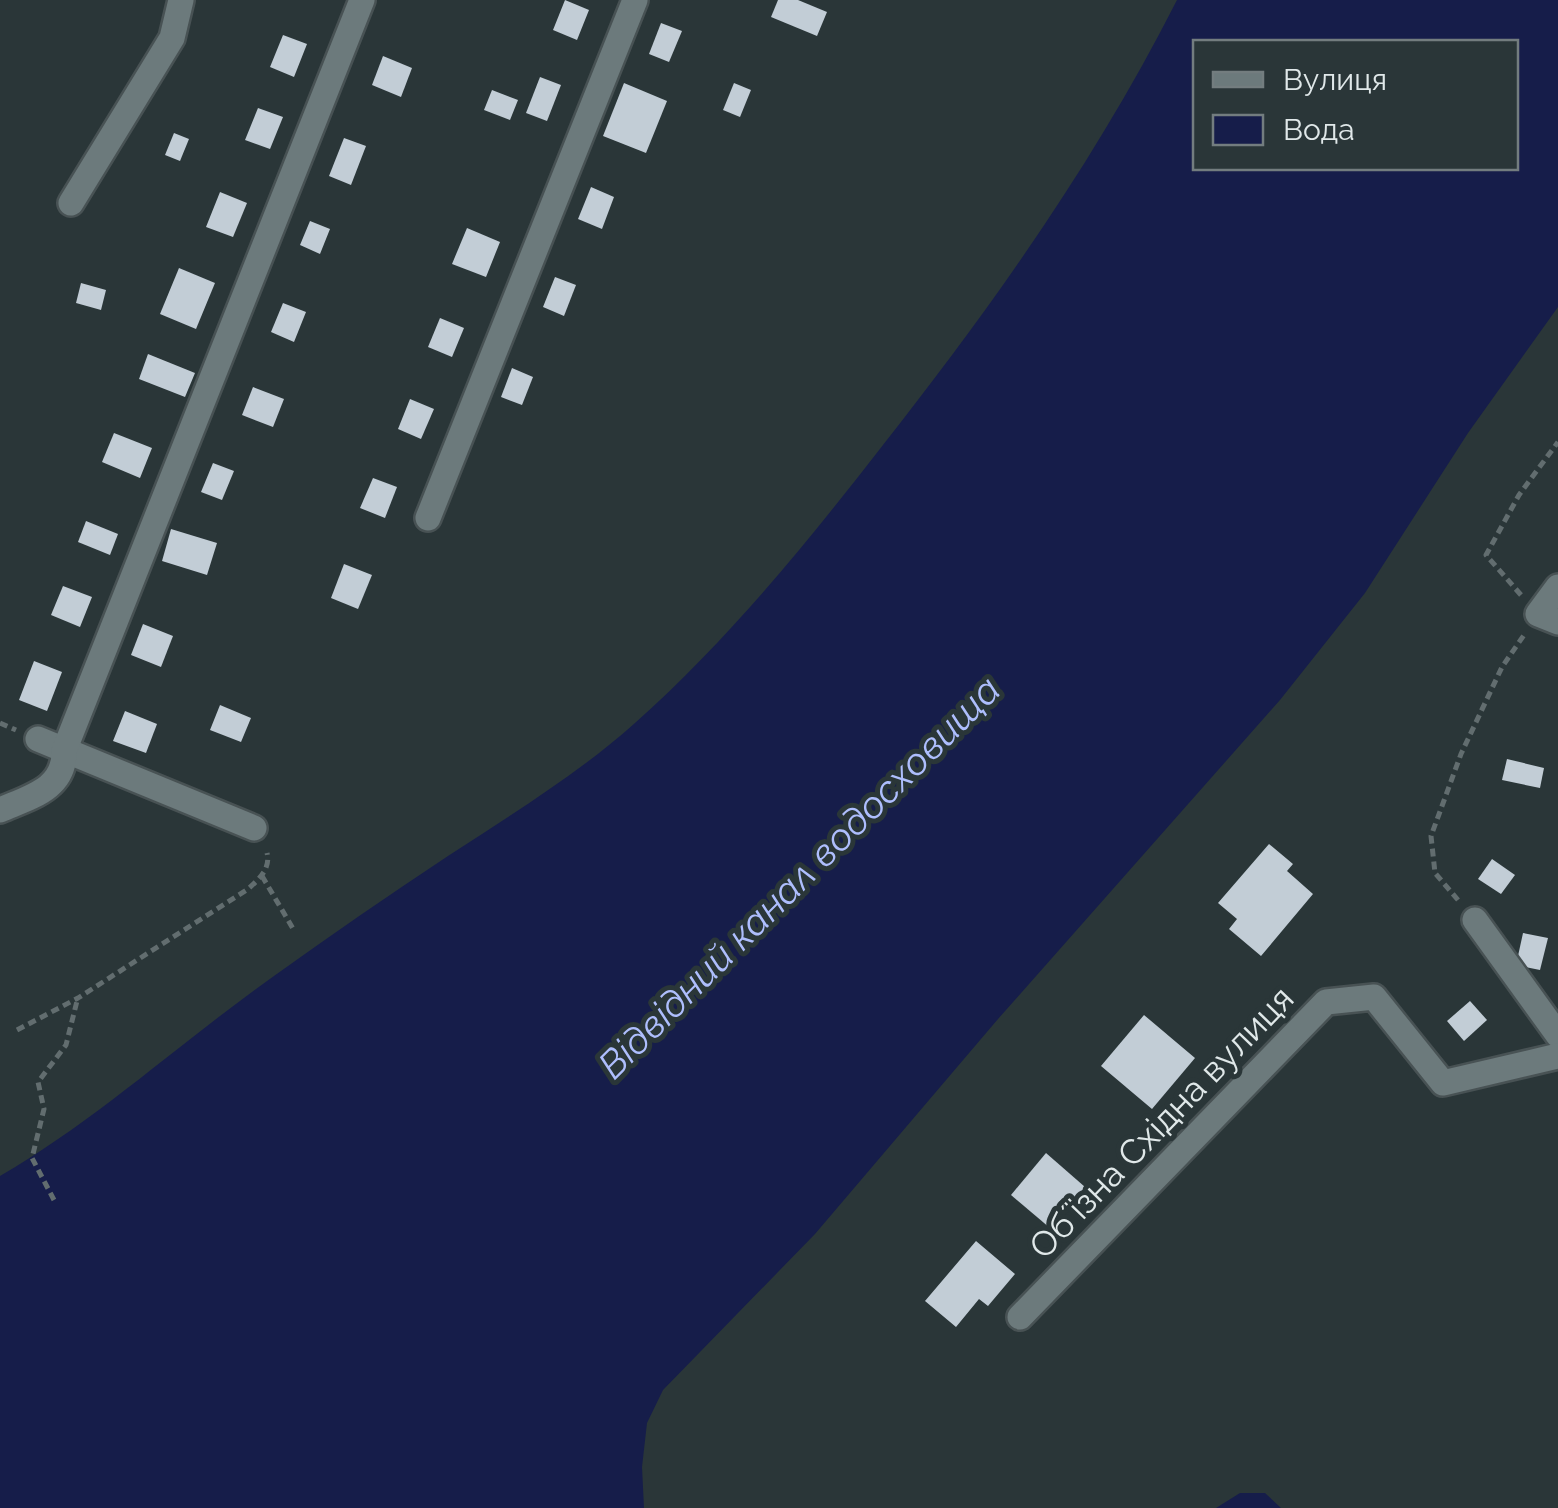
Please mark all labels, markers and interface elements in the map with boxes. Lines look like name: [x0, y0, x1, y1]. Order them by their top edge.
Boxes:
legend: [1193, 40, 1518, 170]
text: Вулиця: [1283, 62, 1387, 97]
text: Вода: [1283, 112, 1355, 147]
water label: Відвідний канал водосховища: [589, 667, 1009, 1087]
street label: Обʼїзна Східна вулиця: [1020, 977, 1302, 1267]

